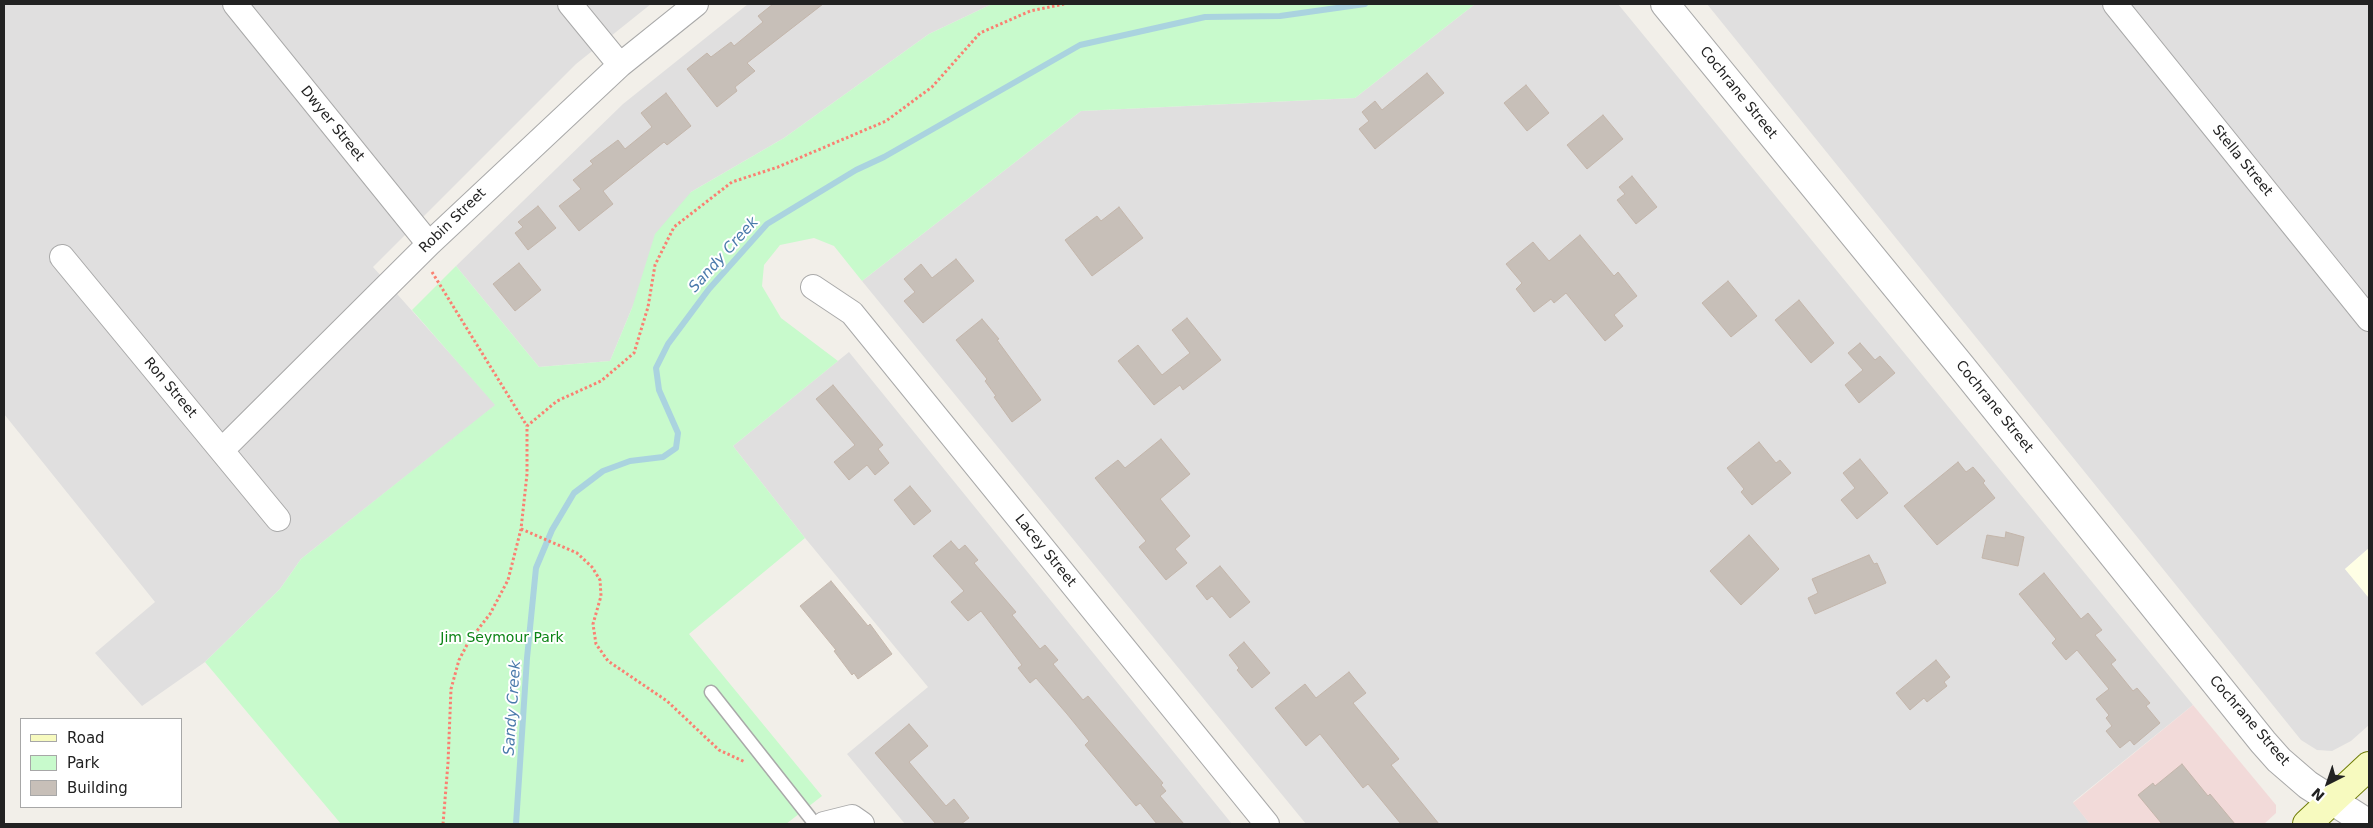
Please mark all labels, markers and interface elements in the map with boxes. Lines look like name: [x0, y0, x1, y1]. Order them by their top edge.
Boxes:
street label: Cochrane Street: [1696, 44, 1780, 142]
street label: Dwyer Street: [297, 83, 367, 165]
street label: Stella Street: [2208, 122, 2276, 200]
street label: Robin Street: [416, 185, 490, 257]
water label: Sandy Creek: [685, 214, 763, 296]
street label: Ron Street: [140, 354, 200, 422]
street label: Cochrane Street: [1952, 358, 2036, 456]
street label: Lacey Street: [1011, 512, 1079, 590]
park label: Jim Seymour Park: [440, 630, 564, 646]
water label: Sandy Creek: [501, 660, 525, 756]
street label: Cochrane Street: [2205, 673, 2293, 769]
legend: [20, 718, 182, 808]
text: Road: [67, 729, 105, 747]
text: Park: [67, 754, 99, 772]
north arrow: [2303, 758, 2353, 808]
text: Building: [67, 779, 128, 797]
text: N: [2308, 784, 2328, 804]

